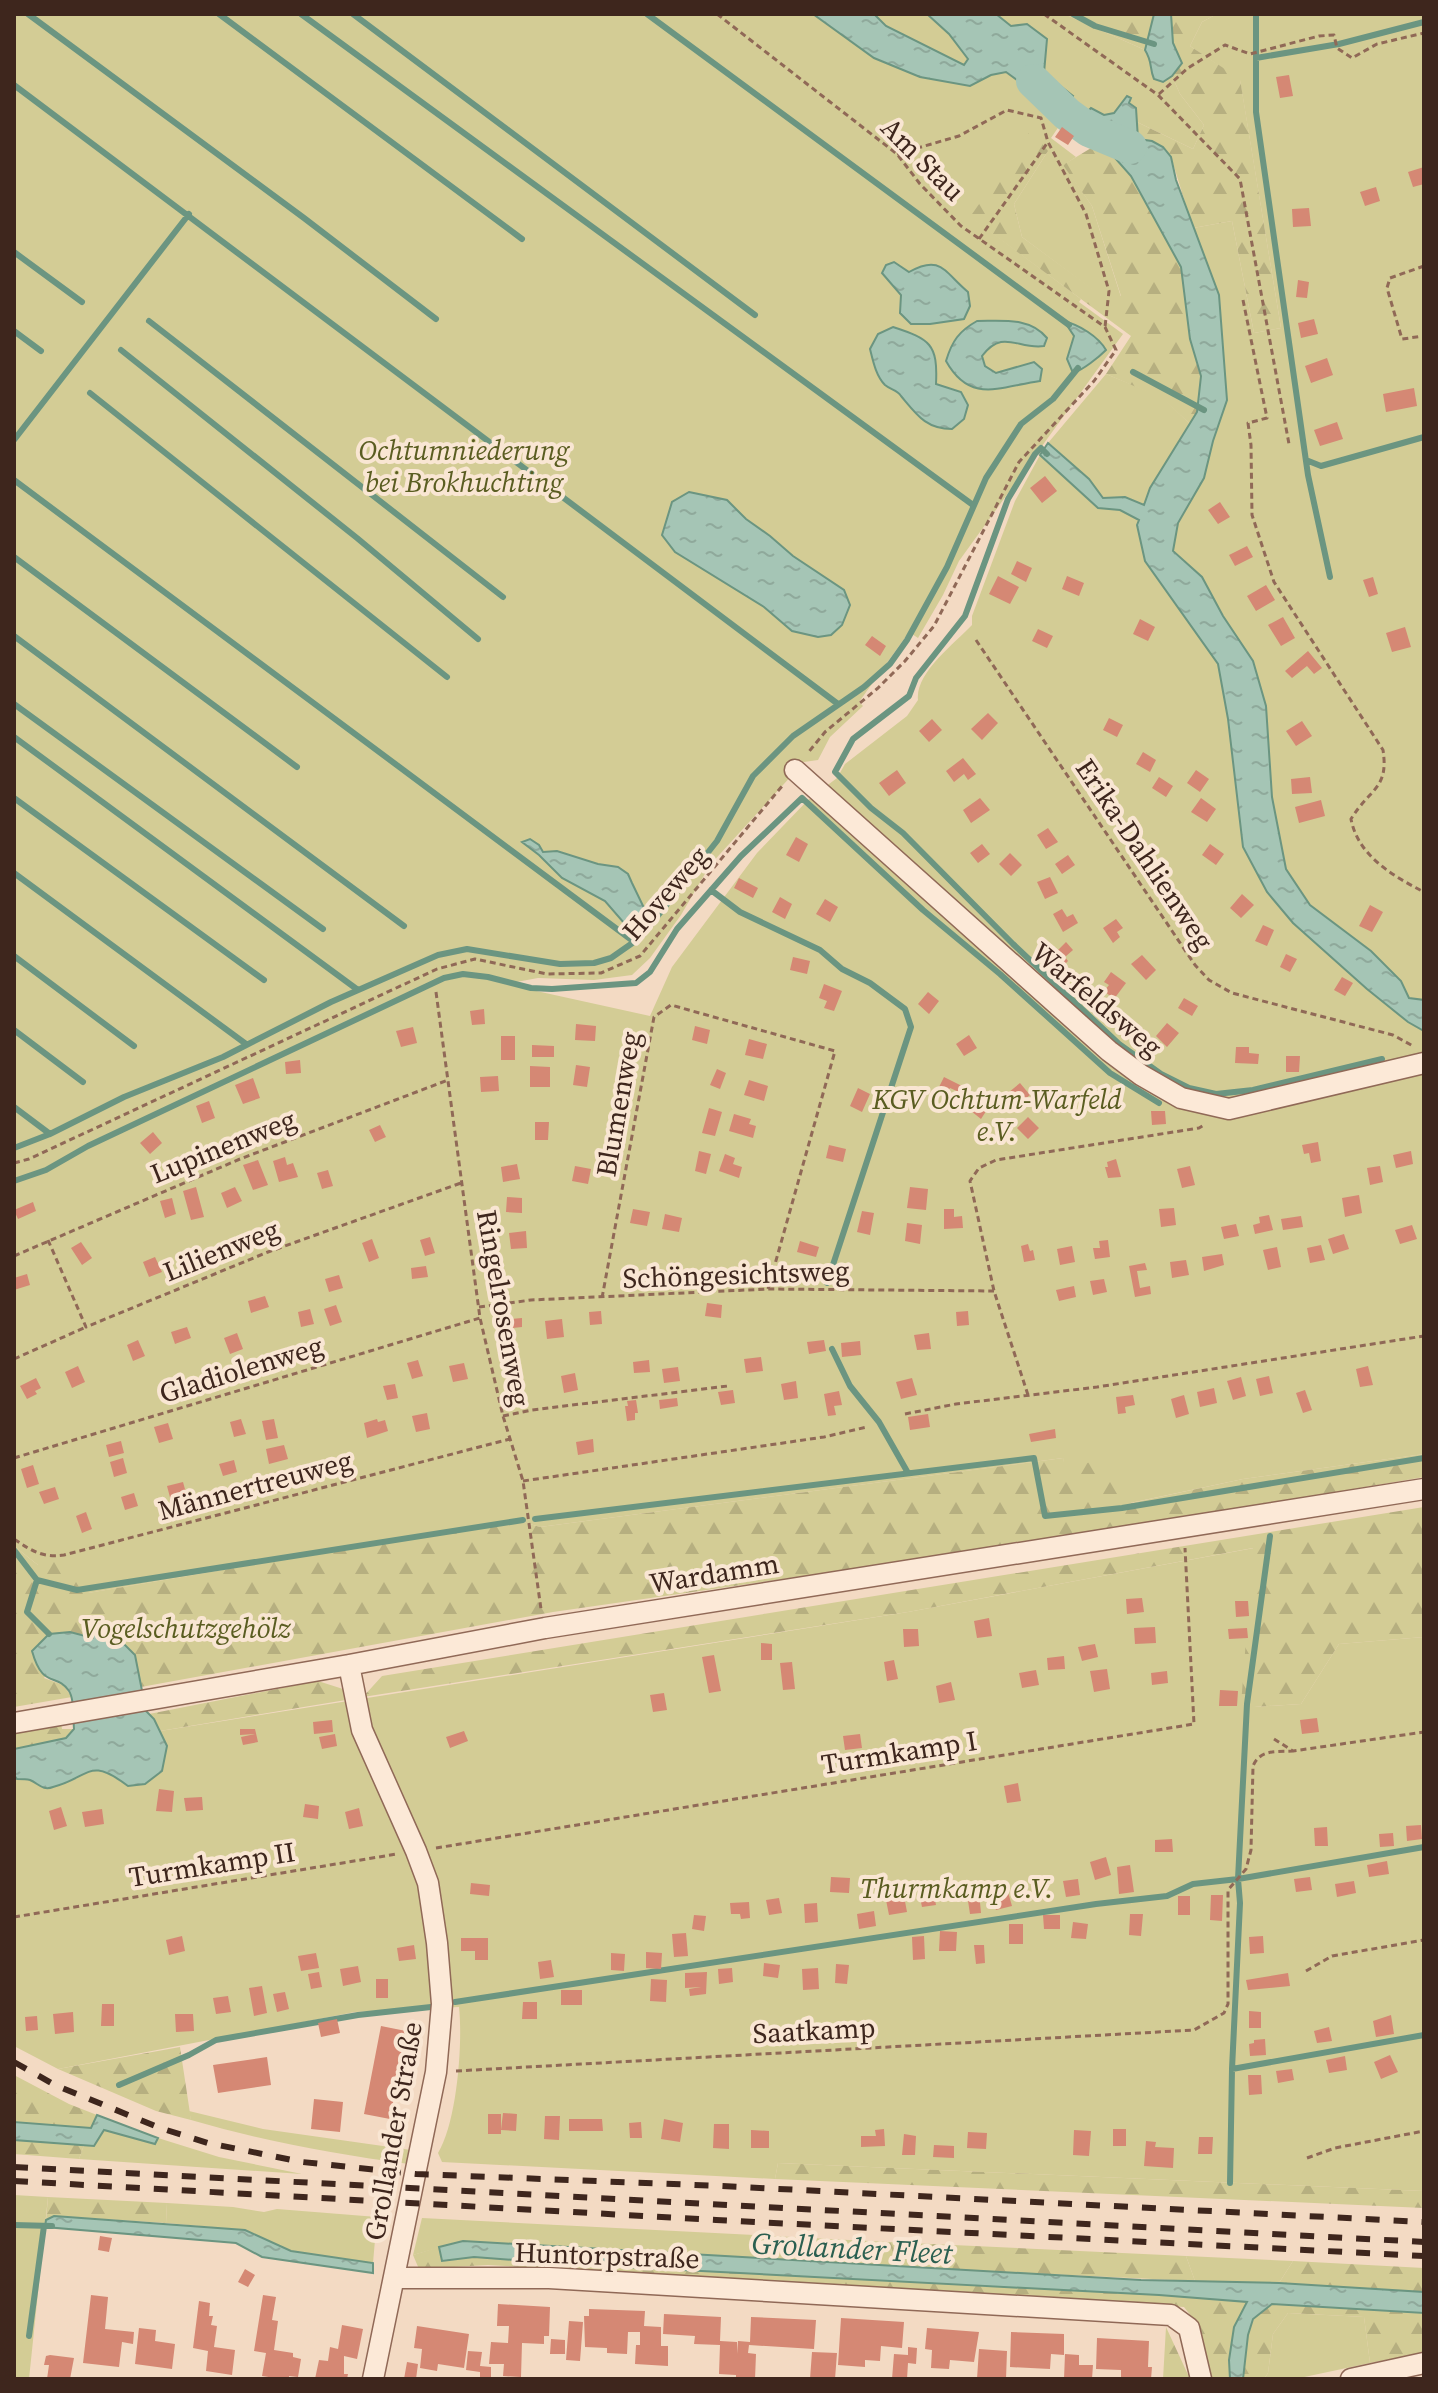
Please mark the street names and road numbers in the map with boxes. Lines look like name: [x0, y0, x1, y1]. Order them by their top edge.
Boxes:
street label: Am Stau: [873, 109, 973, 209]
street label: Erika-Dahlienweg: [1067, 751, 1223, 957]
street label: Hoveweg: [613, 837, 717, 949]
street label: Warfeldsweg: [1023, 933, 1171, 1065]
street label: Blumenweg: [587, 1028, 649, 1180]
street label: Lupinenweg: [145, 1100, 301, 1192]
street label: Ringelrosenweg: [468, 1207, 540, 1409]
street label: Lilienweg: [157, 1210, 285, 1290]
street label: Schöngesichtsweg: [622, 1251, 850, 1297]
street label: Gladiolenweg: [155, 1326, 327, 1412]
street label: Männertreuweg: [154, 1441, 356, 1529]
street label: Wardamm: [646, 1544, 782, 1602]
street label: Turmkamp I: [818, 1721, 980, 1783]
street label: Turmkamp II: [126, 1832, 298, 1896]
street label: Saatkamp: [752, 2008, 876, 2052]
street label: Grollander Straße: [355, 2019, 431, 2243]
street label: Huntorpstraße: [514, 2233, 700, 2277]

